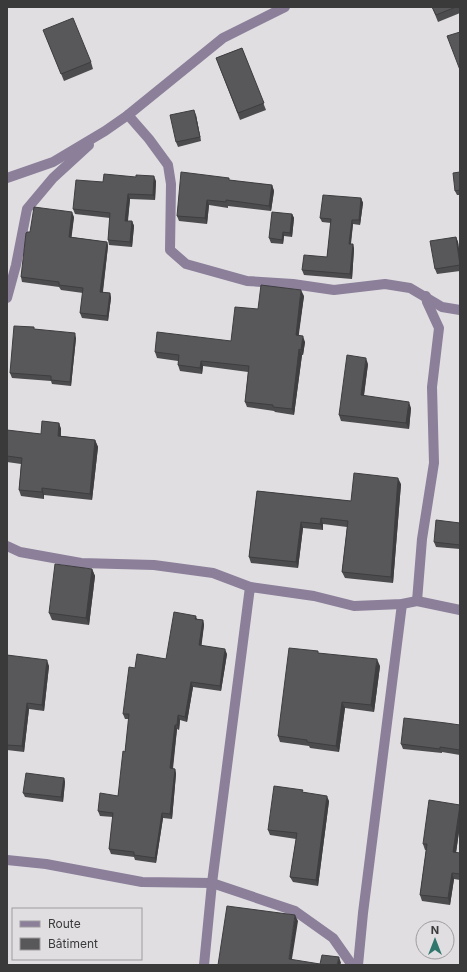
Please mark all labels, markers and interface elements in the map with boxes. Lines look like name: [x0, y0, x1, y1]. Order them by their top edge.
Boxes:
legend: [12, 908, 142, 960]
text: Route: [48, 916, 81, 931]
north arrow: [415, 920, 455, 960]
text: N: [431, 923, 439, 937]
text: Bâtiment: [48, 936, 98, 951]

